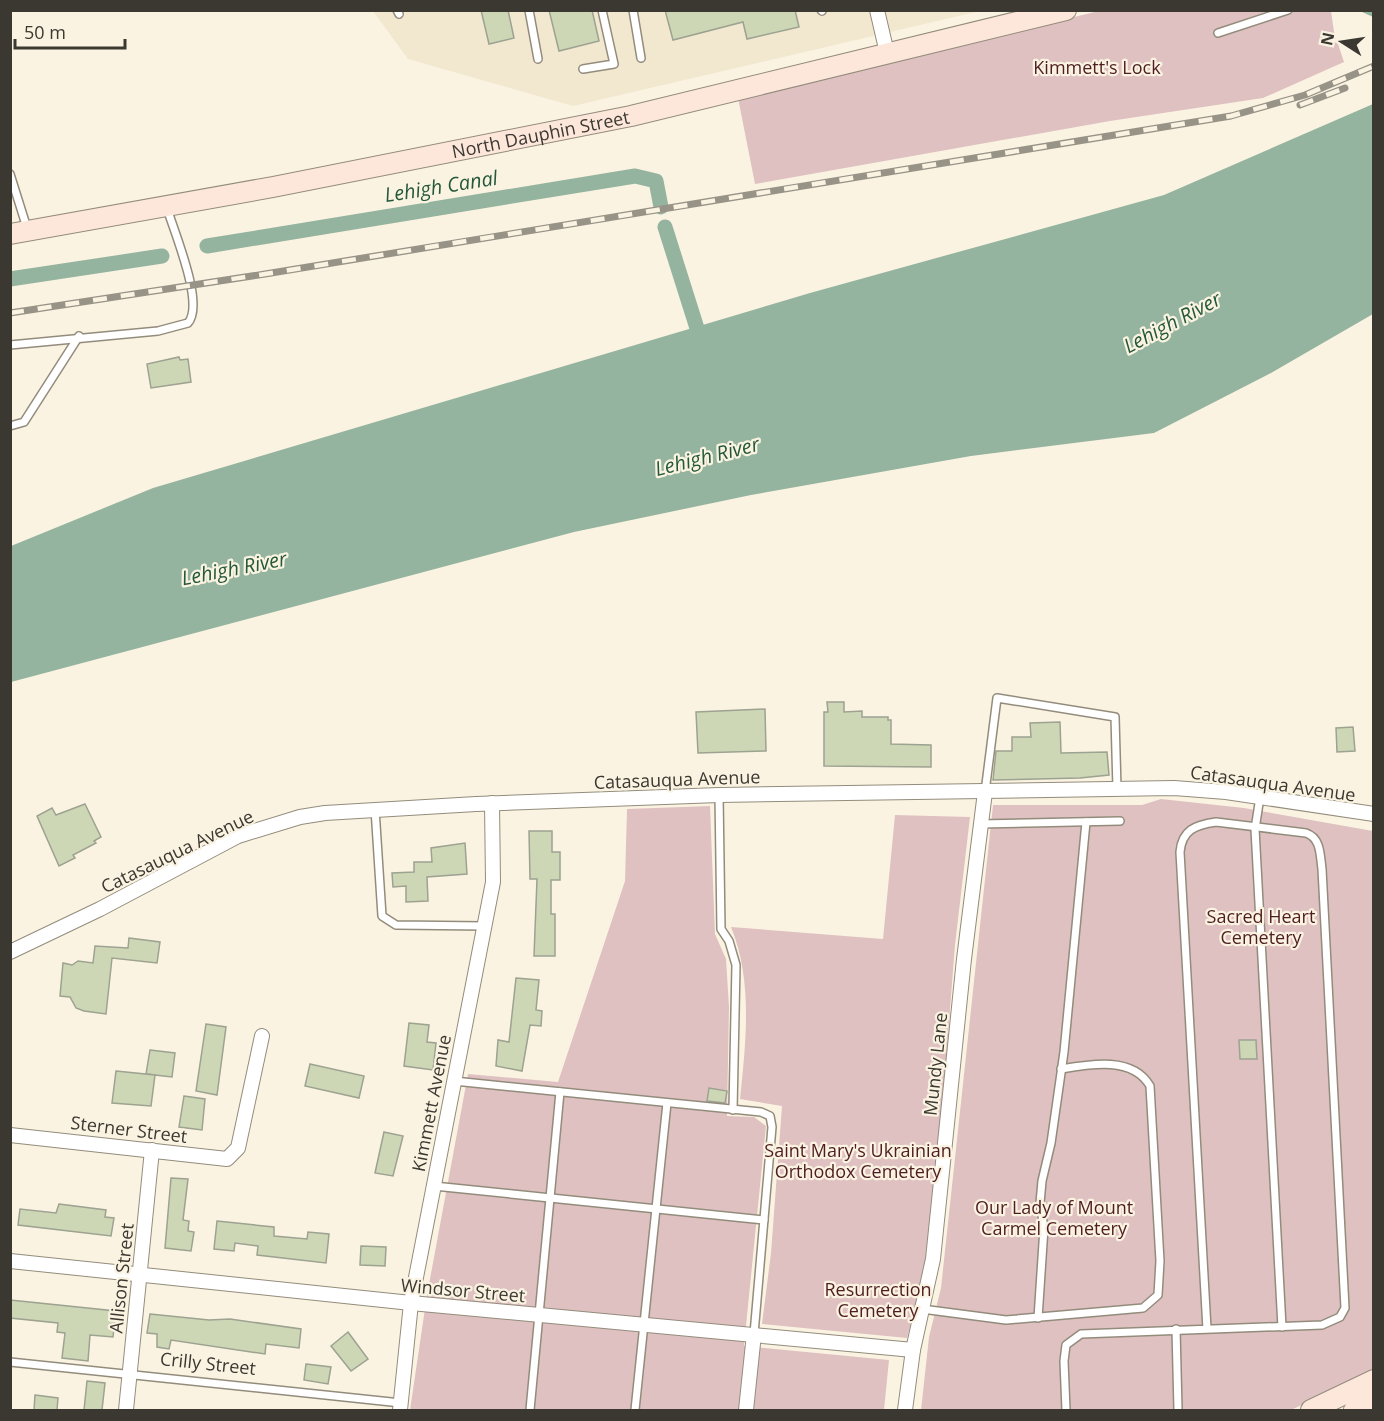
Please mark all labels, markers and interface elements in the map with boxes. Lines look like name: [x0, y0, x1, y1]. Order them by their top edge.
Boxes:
scale bar: [15, 12, 124, 50]
north arrow: [1312, 12, 1372, 72]
text: 50 m: [24, 20, 66, 44]
text: N: [1315, 30, 1339, 48]
park label: Kimmett's Lock: [1033, 55, 1161, 79]
street label: North Dauphin Street: [450, 105, 632, 163]
water label: Lehigh Canal: [383, 164, 500, 208]
water label: Lehigh River: [1119, 285, 1226, 359]
water label: Lehigh River: [652, 430, 763, 482]
water label: Lehigh River: [179, 544, 290, 591]
street label: Catasauqua Avenue: [1189, 760, 1357, 806]
street label: Catasauqua Avenue: [593, 764, 761, 794]
street label: Catasauqua Avenue: [97, 804, 257, 898]
park label: Sacred Heart Cemetery: [1207, 904, 1315, 949]
street label: Mundy Lane: [918, 1011, 952, 1117]
street label: Kimmett Avenue: [406, 1032, 456, 1174]
street label: Sterner Street: [69, 1110, 189, 1148]
park label: Saint Mary's Ukrainian Orthodox Cemetery: [764, 1138, 952, 1183]
park label: Our Lady of Mount Carmel Cemetery: [975, 1195, 1133, 1240]
street label: Allison Street: [103, 1222, 139, 1334]
street label: Windsor Street: [400, 1273, 526, 1307]
park label: Resurrection Cemetery: [824, 1277, 932, 1322]
street label: Crilly Street: [159, 1346, 257, 1380]

